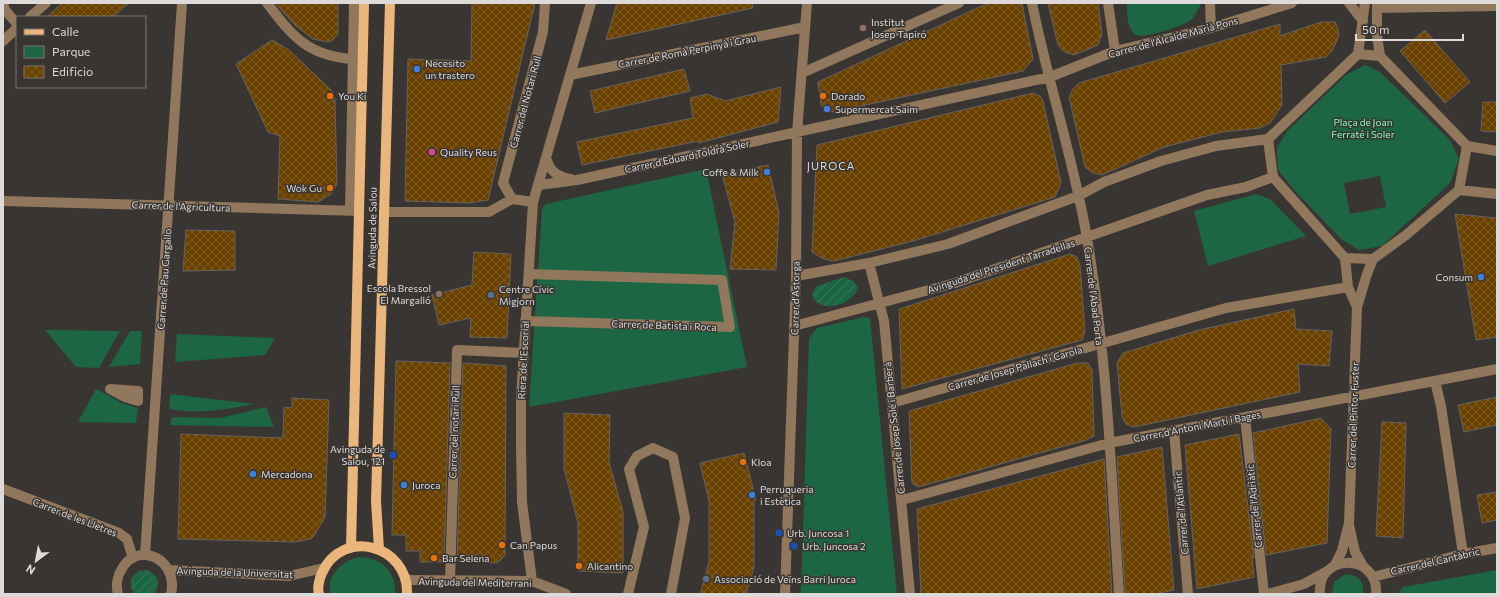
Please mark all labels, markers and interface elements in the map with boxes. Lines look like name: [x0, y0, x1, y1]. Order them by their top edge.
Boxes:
street label: Carrer de l'Alcalde Marià Pons: [1107, 14, 1240, 60]
legend: [16, 16, 146, 88]
place label: Institut Josep Tapiró: [871, 16, 927, 40]
scale bar: [1356, 16, 1463, 42]
text: 50 m: [1362, 22, 1390, 36]
marker: Institut Josep Tapiró: [858, 23, 868, 33]
text: Calle: [52, 24, 79, 38]
street label: Carrer de Romà Perpinyà i Grau: [617, 32, 757, 70]
text: Parque: [52, 44, 90, 58]
street label: Carrer del Notari Rull: [507, 54, 543, 150]
place label: Necesito un trastero: [425, 57, 475, 81]
text: Edificio: [52, 64, 93, 78]
marker: Necesito un trastero: [412, 64, 422, 74]
place label: You Ki: [338, 90, 366, 102]
place label: Dorado: [831, 90, 865, 102]
marker: You Ki: [325, 91, 335, 101]
marker: Dorado: [818, 91, 828, 101]
place label: Supermercat Saim: [835, 103, 918, 115]
marker: Supermercat Saim: [822, 104, 832, 114]
park label: Plaça de Joan Ferraté i Soler: [1331, 116, 1395, 140]
street label: Carrer d'Eduard Toldrà Soler: [623, 137, 751, 175]
place label: Quality Reus: [440, 146, 498, 158]
marker: Quality Reus: [427, 147, 437, 157]
district label: JUROCA: [807, 159, 855, 173]
place label: Coffe & Milk: [702, 166, 760, 178]
marker: Coffe & Milk: [762, 167, 772, 177]
place label: Wok Gu: [286, 182, 322, 194]
marker: Wok Gu: [325, 183, 335, 193]
street label: Avinguda de Salou: [365, 187, 379, 269]
street label: Carrer de l'Agricultura: [132, 198, 230, 214]
street label: Carrer de Pau Gargallo: [154, 228, 174, 330]
street label: Avinguda del President Tarradellas: [926, 236, 1077, 296]
street label: Carrer de l'Abad Porta: [1082, 246, 1106, 346]
street label: Carrer d'Astorga: [788, 261, 802, 335]
place label: Consum: [1436, 271, 1473, 283]
marker: Consum: [1476, 272, 1486, 282]
place label: Escola Bressol El Margalló: [367, 282, 431, 306]
place label: Centre Cívic Migjorn: [499, 283, 554, 307]
marker: Escola Bressol El Margalló: [434, 289, 444, 299]
marker: Centre Cívic Migjorn: [486, 290, 496, 300]
street label: Carrer de Batista i Roca: [611, 317, 717, 333]
street label: Riera de l'Escorial: [515, 320, 531, 400]
street label: Carrer de Josep Pallach i Carola: [947, 343, 1083, 393]
street label: Carrer de Josep Solé i Barberà: [881, 361, 907, 495]
street label: Carrer del Pintor Fuster: [1345, 362, 1361, 468]
street label: Carrer del notari Rull: [446, 385, 462, 479]
street label: Carrer d'Antoni Martí i Bages: [1132, 408, 1262, 444]
place label: Avinguda de Salou, 121: [330, 443, 385, 467]
marker: Avinguda de Salou, 121: [388, 450, 398, 460]
place label: Kloa: [751, 456, 771, 468]
marker: Kloa: [738, 457, 748, 467]
street label: Carrer de l'Adriàtic: [1244, 464, 1264, 548]
place label: Mercadona: [261, 468, 313, 480]
marker: Mercadona: [248, 469, 258, 479]
street label: Carrer de l'Atlàntic: [1171, 471, 1191, 555]
place label: Juroca: [412, 479, 440, 491]
marker: Juroca: [399, 480, 409, 490]
place label: Perruqueria i Estètica: [760, 483, 813, 507]
marker: Perruqueria i Estètica: [747, 490, 757, 500]
street label: Carrer de les Lletres: [31, 495, 119, 539]
place label: Urb. Juncosa 1: [787, 527, 849, 539]
marker: Urb. Juncosa 1: [774, 528, 784, 538]
place label: Can Papus: [510, 539, 558, 551]
marker: Can Papus: [497, 540, 507, 550]
place label: Urb. Juncosa 2: [802, 540, 866, 552]
north arrow: [16, 541, 56, 581]
marker: Urb. Juncosa 2: [789, 541, 799, 551]
street label: Carrer del Cantàbric: [1389, 545, 1481, 577]
place label: Bar Selena: [442, 552, 490, 564]
marker: Bar Selena: [429, 553, 439, 563]
place label: Alicantino: [587, 560, 633, 572]
marker: Alicantino: [574, 561, 584, 571]
text: N: [23, 562, 37, 578]
street label: Avinguda de la Universitat: [176, 564, 294, 580]
place label: Associació de Veïns Barri Juroca: [714, 573, 856, 585]
marker: Associació de Veïns Barri Juroca: [701, 574, 711, 584]
street label: Avinguda del Mediterrani: [418, 575, 532, 589]

